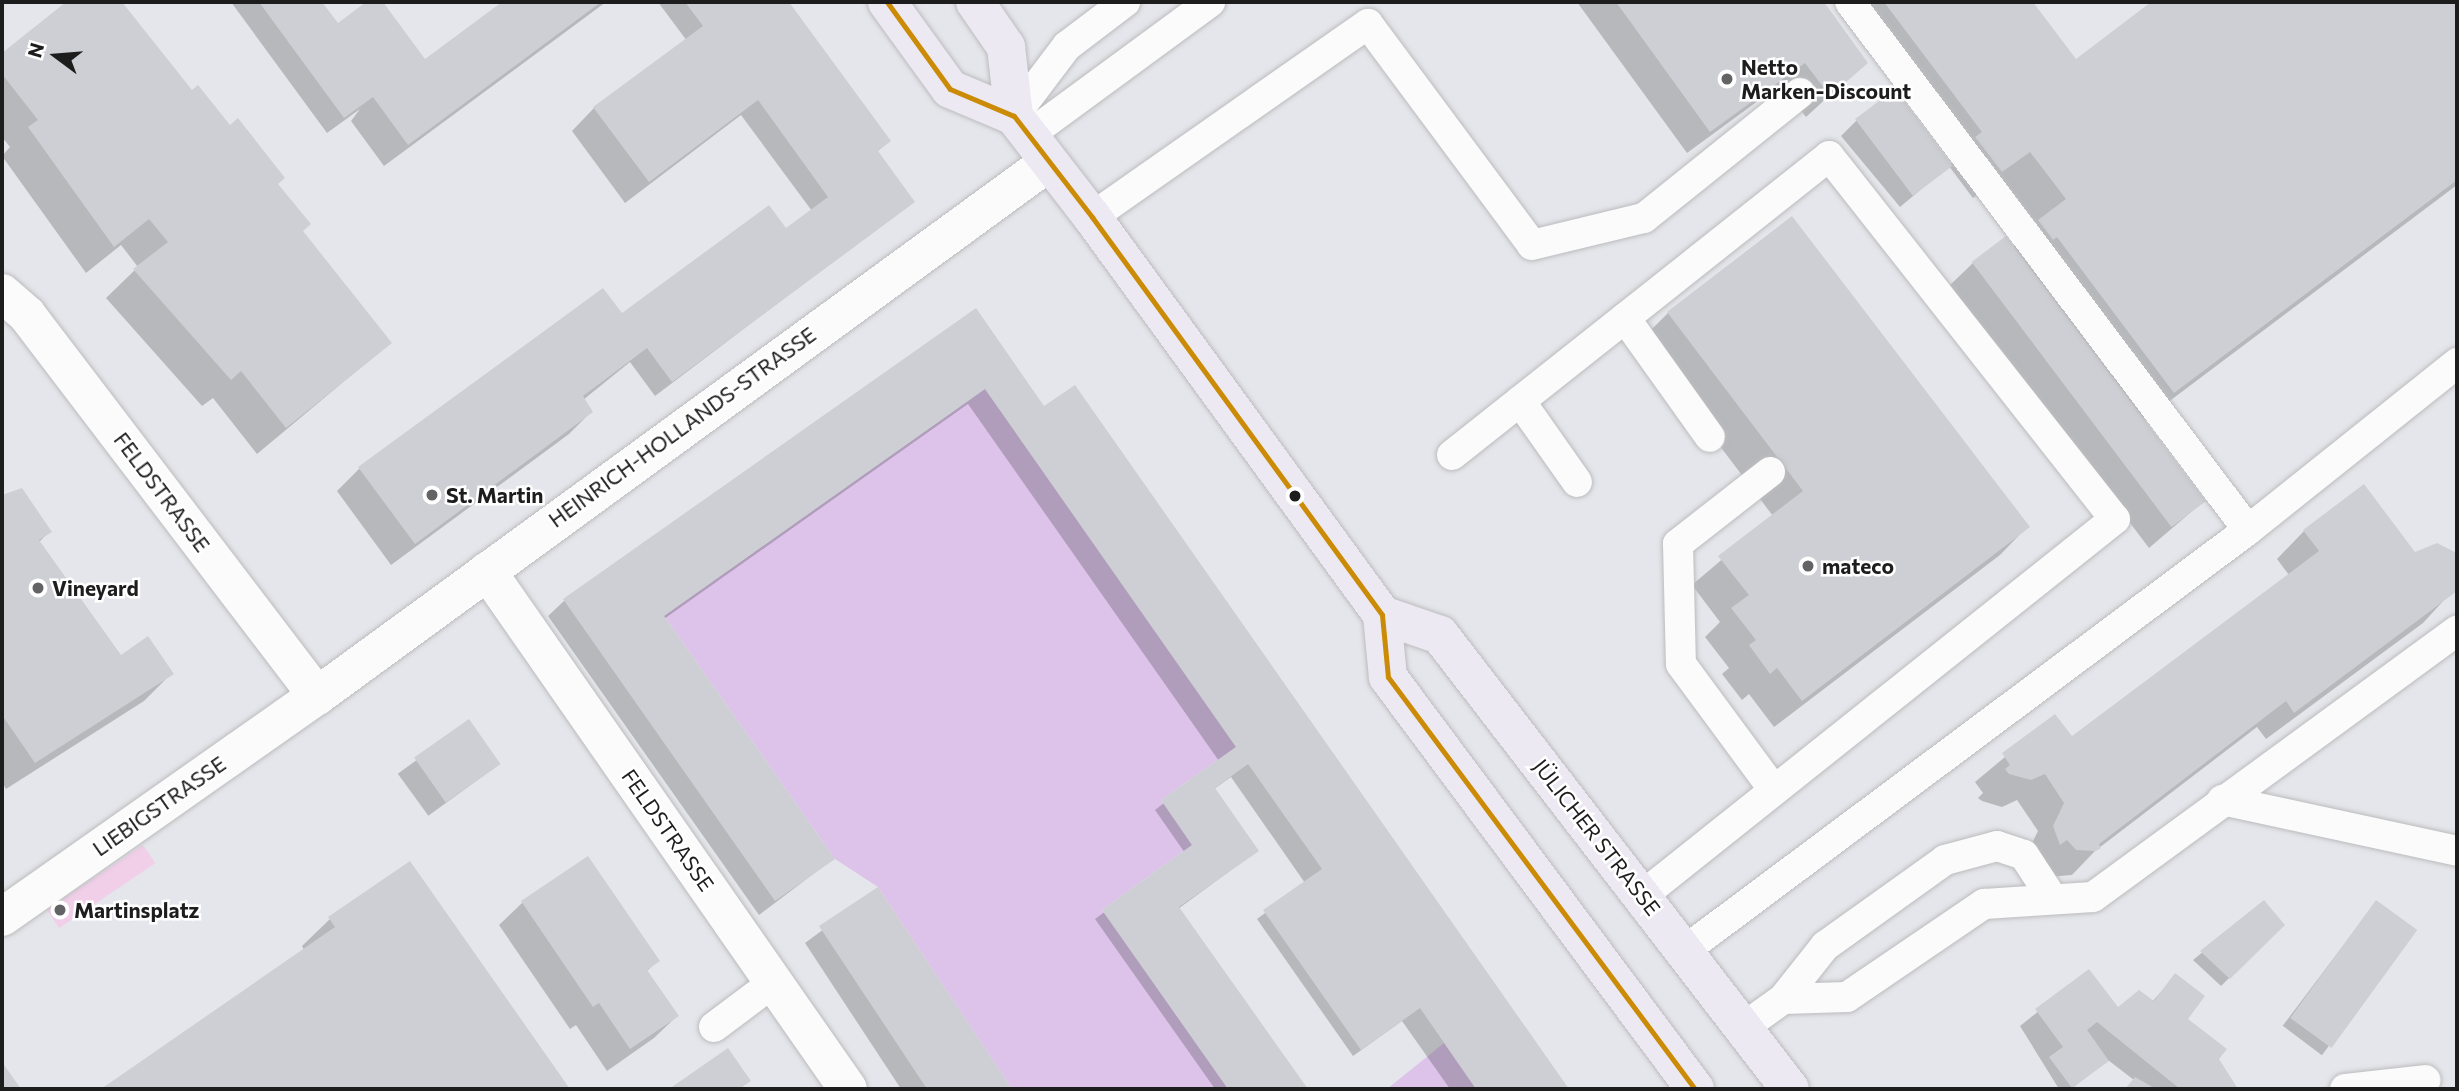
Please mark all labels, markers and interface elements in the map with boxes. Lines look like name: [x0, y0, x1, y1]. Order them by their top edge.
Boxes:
north arrow: [21, 21, 91, 91]
text: N: [22, 40, 48, 60]
place label: Netto Marken-Discount: [1741, 54, 1911, 104]
marker: Netto Marken-Discount: [1719, 71, 1735, 87]
street label: HEINRICH-HOLLANDS-STRASSE: [544, 322, 820, 532]
street label: FELDSTRASSE: [109, 427, 215, 557]
place label: St. Martin: [446, 482, 543, 508]
marker: St. Martin: [424, 487, 440, 503]
unlabelled marker: [1288, 489, 1302, 503]
place label: mateco: [1822, 553, 1894, 579]
marker: mateco: [1800, 558, 1816, 574]
place label: Vineyard: [52, 575, 139, 601]
marker: Vineyard: [30, 580, 46, 596]
street label: LIEBIGSTRASSE: [88, 751, 230, 861]
street label: JÜLICHER STRASSE: [1528, 754, 1666, 920]
street label: FELDSTRASSE: [617, 764, 719, 896]
place label: Martinsplatz: [74, 897, 199, 923]
marker: Martinsplatz: [52, 902, 68, 918]

